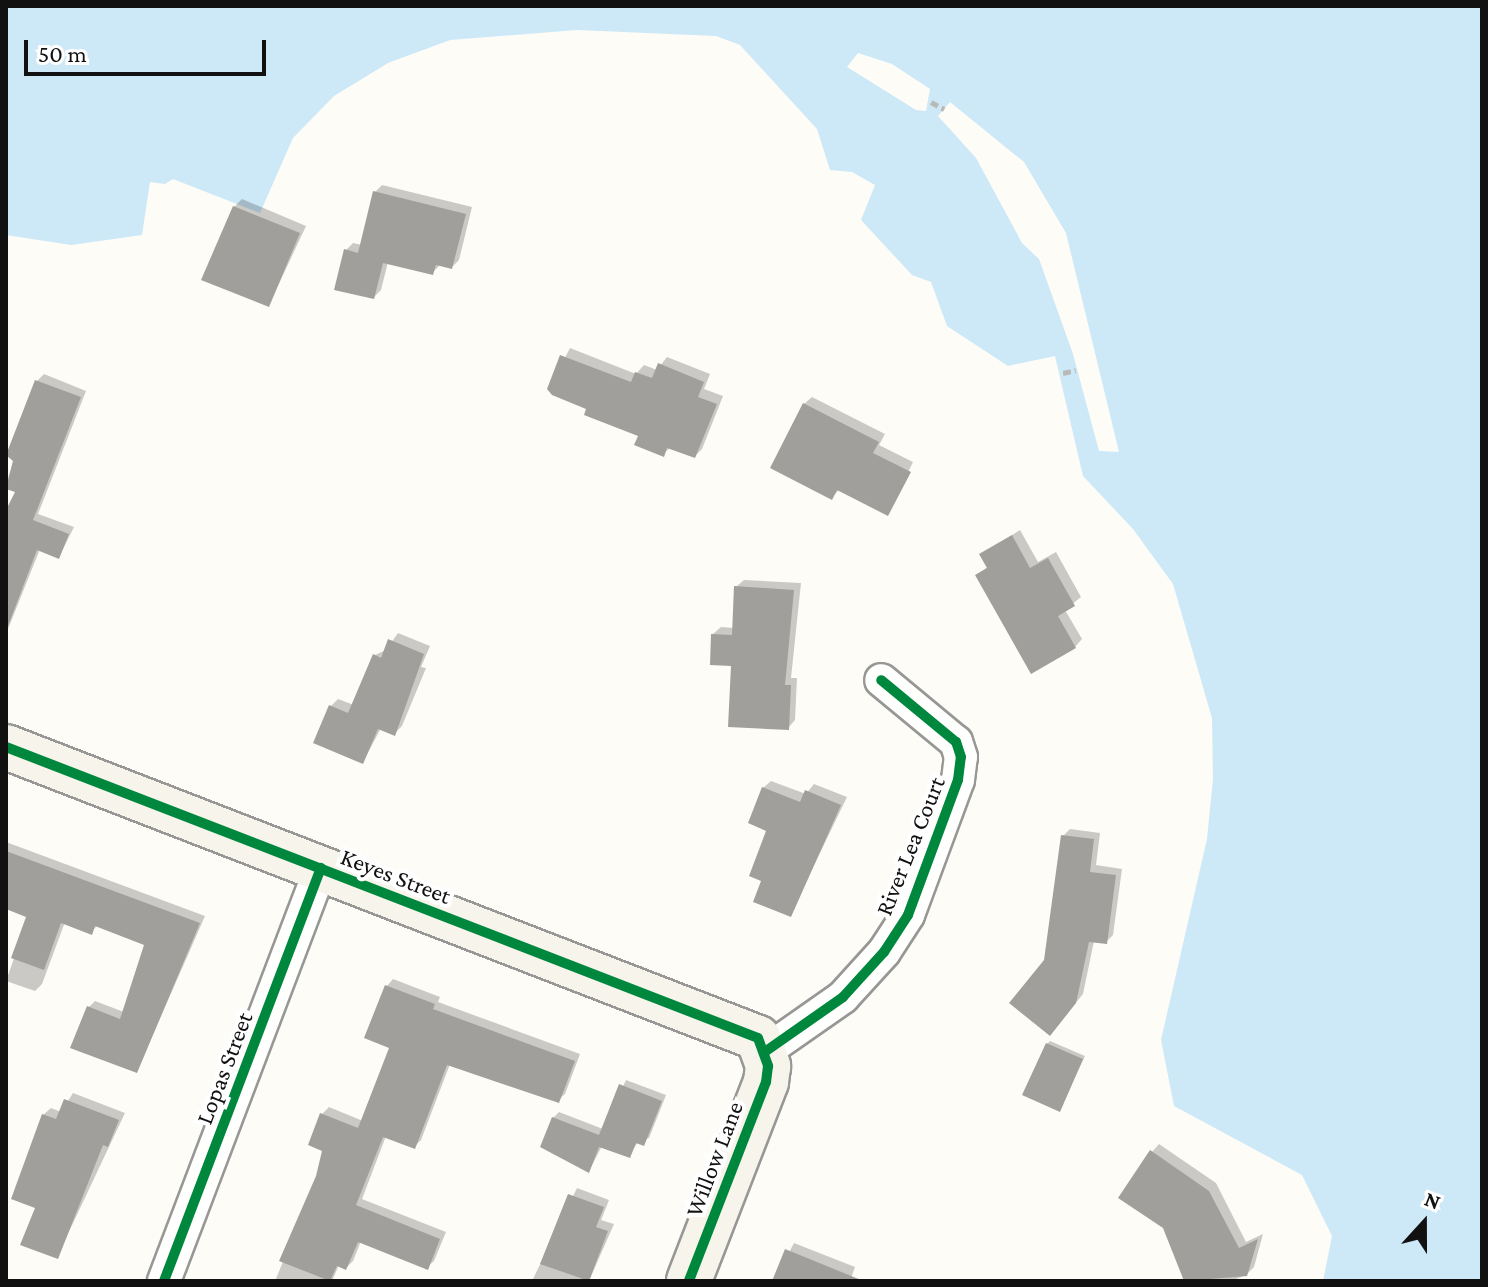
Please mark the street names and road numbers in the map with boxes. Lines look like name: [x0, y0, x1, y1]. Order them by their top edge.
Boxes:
street label: River Lea Court: [869, 772, 951, 920]
street label: Keyes Street: [337, 842, 455, 910]
street label: Lopas Street: [189, 1008, 259, 1128]
street label: Willow Lane: [679, 1097, 749, 1221]

